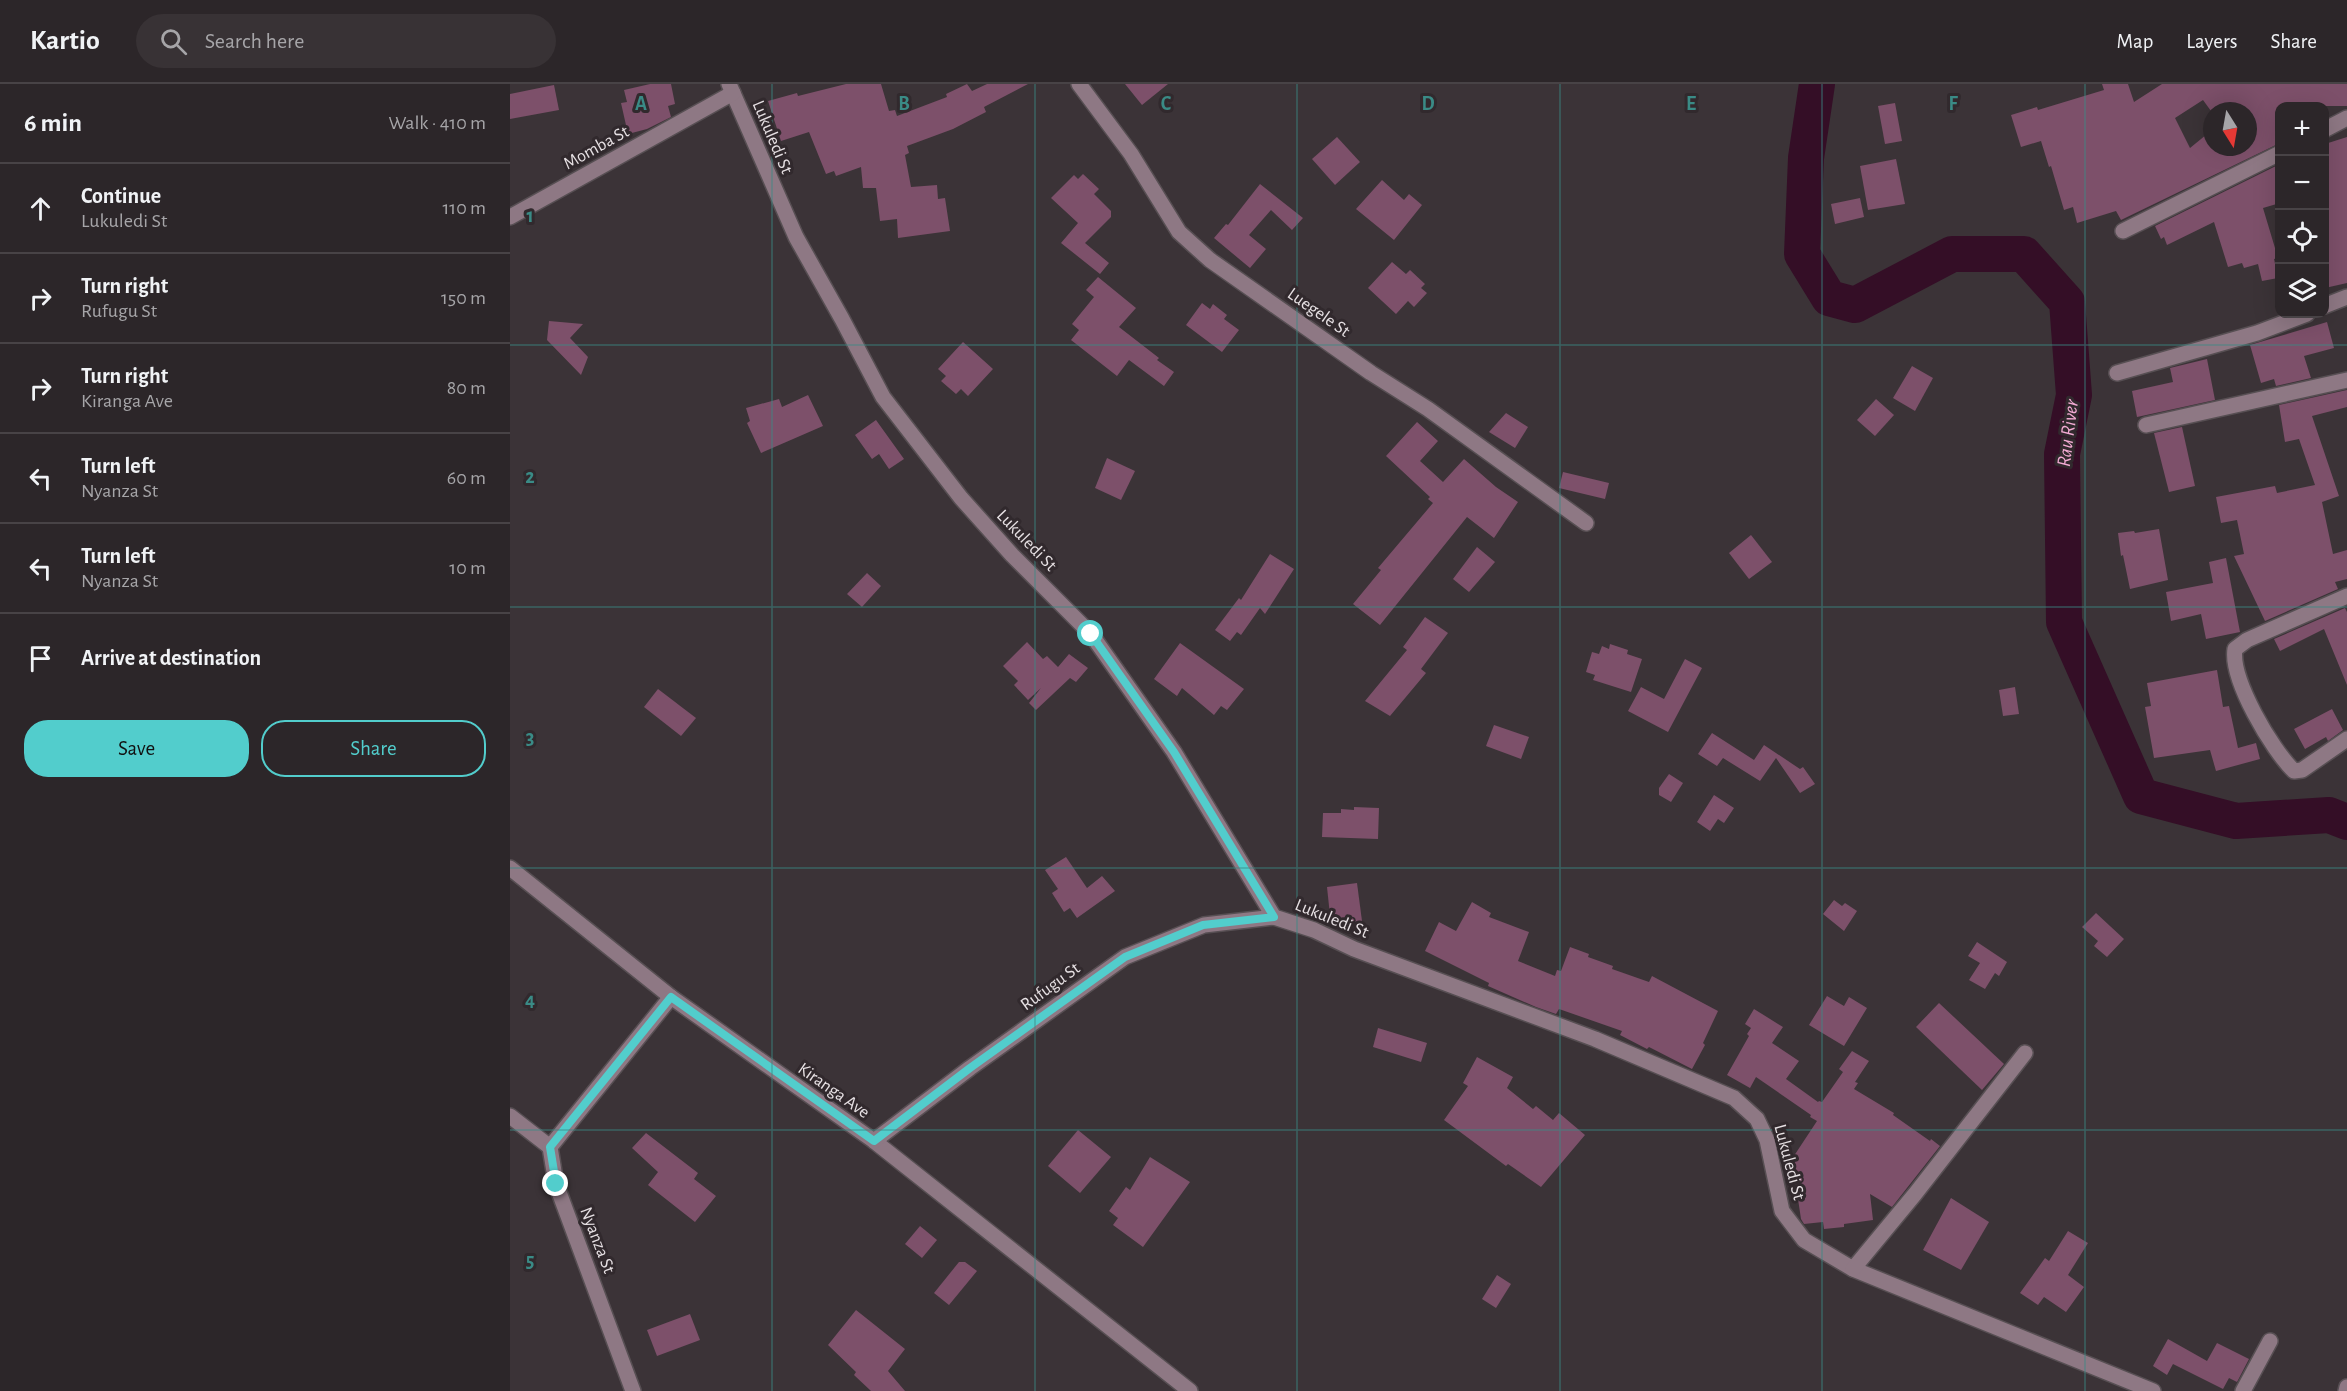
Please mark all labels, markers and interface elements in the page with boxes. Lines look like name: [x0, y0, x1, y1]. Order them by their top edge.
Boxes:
search box: [136, 14, 556, 68]
icon: search: [157, 25, 190, 58]
text: Kartio: [30, 27, 100, 55]
text: Search here: [205, 30, 304, 52]
text: Map: [2117, 31, 2153, 52]
text: Layers: [2186, 31, 2237, 52]
text: Share: [2270, 31, 2317, 52]
text: A: [635, 94, 647, 114]
text: B: [898, 94, 910, 114]
text: C: [1161, 94, 1172, 114]
text: D: [1421, 94, 1435, 114]
text: E: [1686, 94, 1696, 114]
text: F: [1948, 94, 1958, 114]
street label: Lukuledi St: [749, 98, 796, 177]
north arrow: [2203, 102, 2257, 156]
map controls: [2275, 102, 2329, 318]
button: +: [2275, 102, 2329, 156]
text: 6 min: [24, 110, 82, 136]
text: Walk · 410 m: [388, 113, 486, 133]
street label: Momba St: [561, 123, 632, 173]
button: −: [2275, 156, 2329, 210]
text: Continue: [81, 185, 161, 207]
icon: ahead: [24, 192, 57, 225]
text: 110 m: [442, 198, 486, 218]
text: 1: [526, 206, 534, 226]
button: locate: [2275, 210, 2329, 264]
text: Lukuledi St: [81, 211, 167, 231]
button: layers: [2275, 264, 2329, 318]
text: Turn right: [81, 275, 168, 297]
icon: right: [24, 282, 57, 315]
street label: Luegele St: [1284, 285, 1353, 341]
text: 150 m: [441, 288, 486, 308]
text: Rufugu St: [81, 301, 157, 321]
text: Turn right: [81, 365, 168, 387]
icon: right: [24, 372, 57, 405]
text: 80 m: [447, 378, 486, 398]
text: Kiranga Ave: [81, 391, 173, 411]
water label: Rau River: [2054, 398, 2082, 468]
text: Turn left: [81, 455, 155, 477]
icon: left: [24, 462, 57, 495]
text: 2: [525, 467, 535, 487]
text: 60 m: [447, 468, 486, 488]
text: Nyanza St: [81, 481, 158, 501]
street label: Lukuledi St: [993, 507, 1060, 575]
text: Turn left: [81, 545, 155, 567]
icon: left: [24, 552, 57, 585]
text: 10 m: [449, 558, 486, 578]
text: Nyanza St: [81, 571, 158, 591]
route start: [1077, 620, 1103, 646]
icon: arrive: [24, 642, 57, 675]
text: Arrive at destination: [81, 647, 261, 669]
button: Save: [24, 720, 249, 777]
button: Share: [261, 720, 486, 777]
text: 3: [526, 728, 534, 748]
street label: Lukuledi St: [1292, 896, 1371, 942]
street label: Rufugu St: [1018, 959, 1084, 1014]
text: 4: [525, 990, 535, 1010]
street label: Kiranga Ave: [794, 1060, 873, 1122]
street label: Lukuledi St: [1770, 1122, 1808, 1202]
route end: [542, 1170, 568, 1196]
street label: Nyanza St: [576, 1205, 618, 1276]
text: 5: [526, 1251, 534, 1271]

